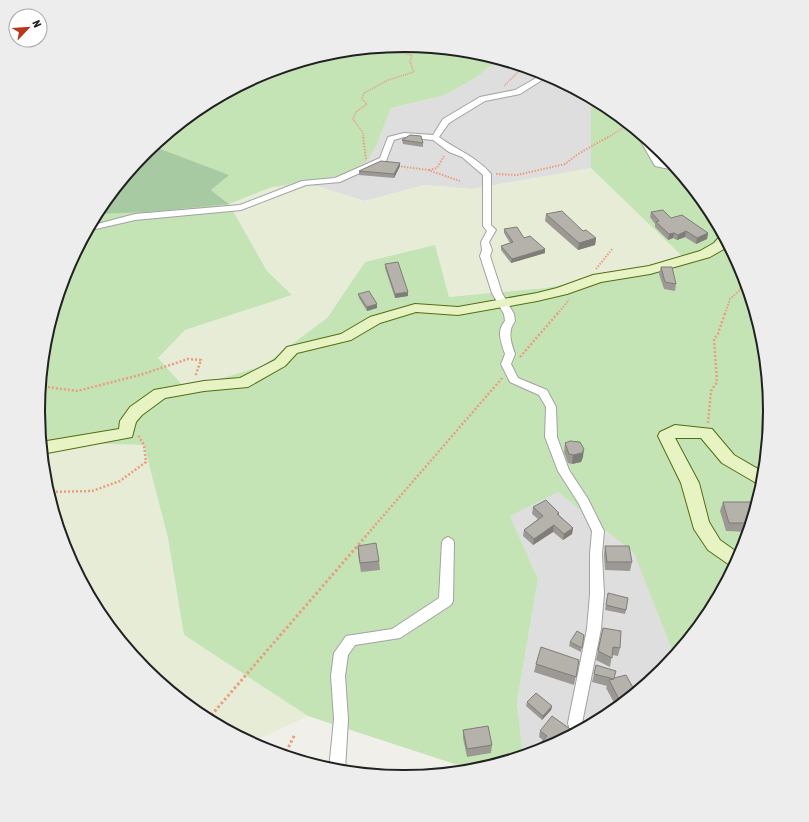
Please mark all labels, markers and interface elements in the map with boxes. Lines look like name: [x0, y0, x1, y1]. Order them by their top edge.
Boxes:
north arrow: [8, 8, 48, 48]
text: N: [30, 18, 44, 29]

